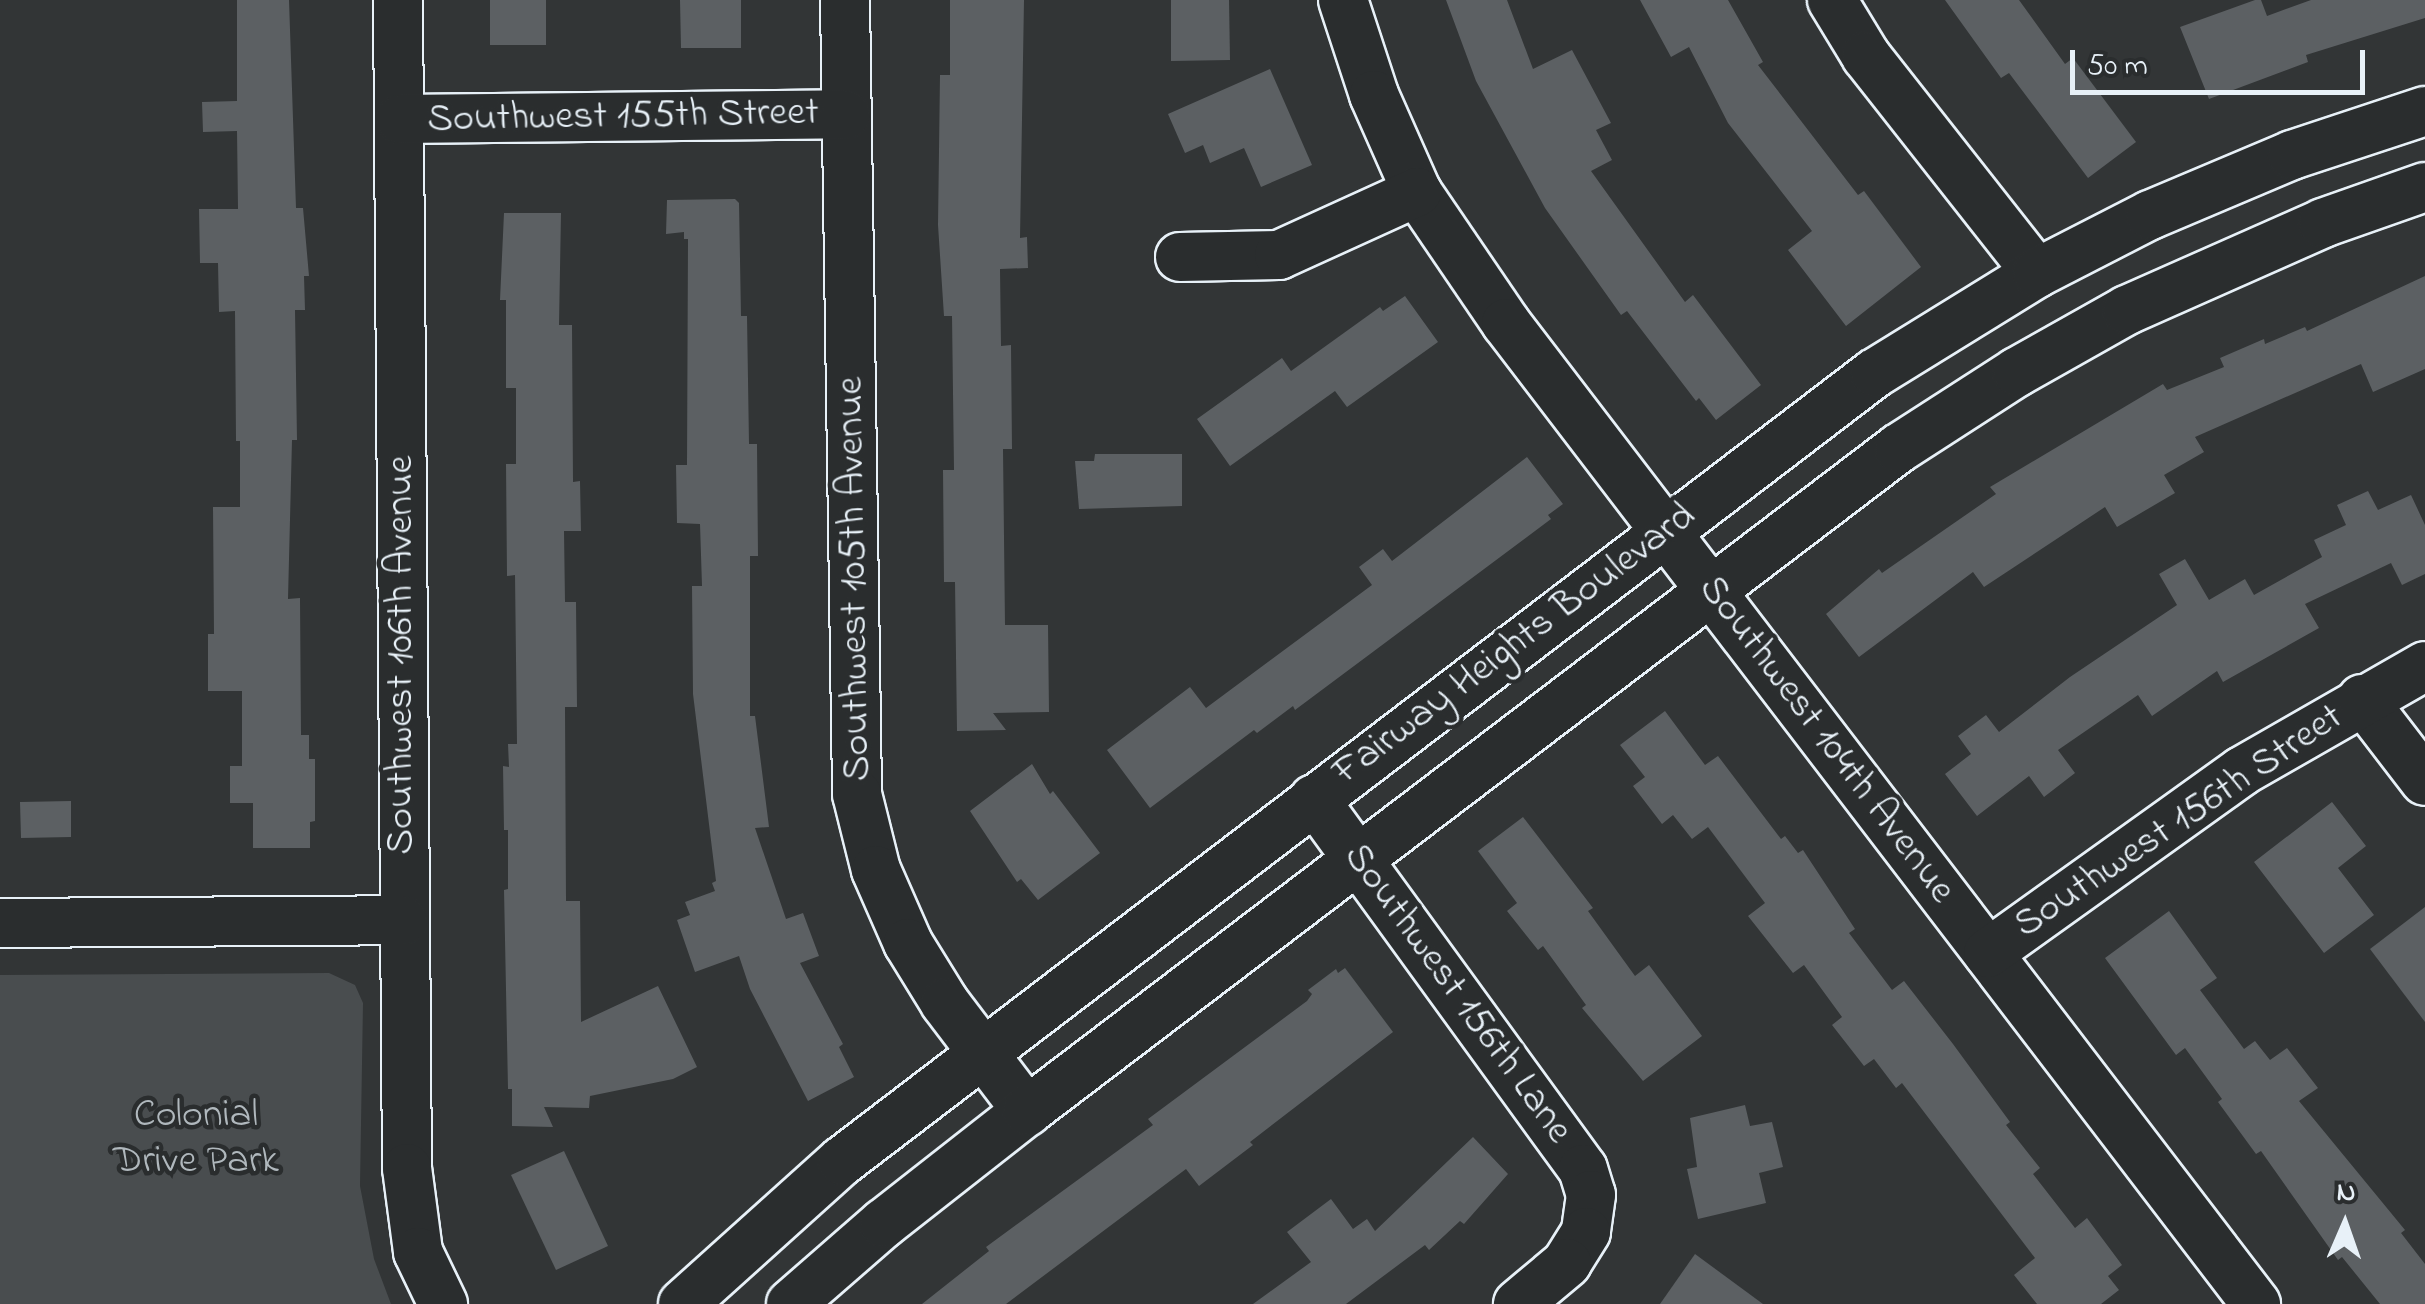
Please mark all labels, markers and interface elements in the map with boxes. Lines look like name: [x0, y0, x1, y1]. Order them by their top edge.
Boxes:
scale bar: [2075, 30, 2370, 92]
text: 50 m: [2087, 45, 2148, 89]
street label: Southwest 155th Street: [427, 90, 819, 144]
street label: Southwest 105th Avenue: [827, 376, 883, 782]
street label: Southwest 106th Avenue: [378, 455, 426, 855]
street label: Fairway Heights Boulevard: [1324, 493, 1706, 797]
street label: Southwest 104th Avenue: [1687, 567, 1965, 913]
street label: Southwest 156th Street: [2006, 694, 2352, 950]
street label: Southwest 156th Lane: [1332, 835, 1582, 1153]
park label: Colonial Drive Park: [113, 1092, 279, 1186]
text: N: [2336, 1173, 2356, 1214]
north arrow: [2295, 1174, 2395, 1274]

